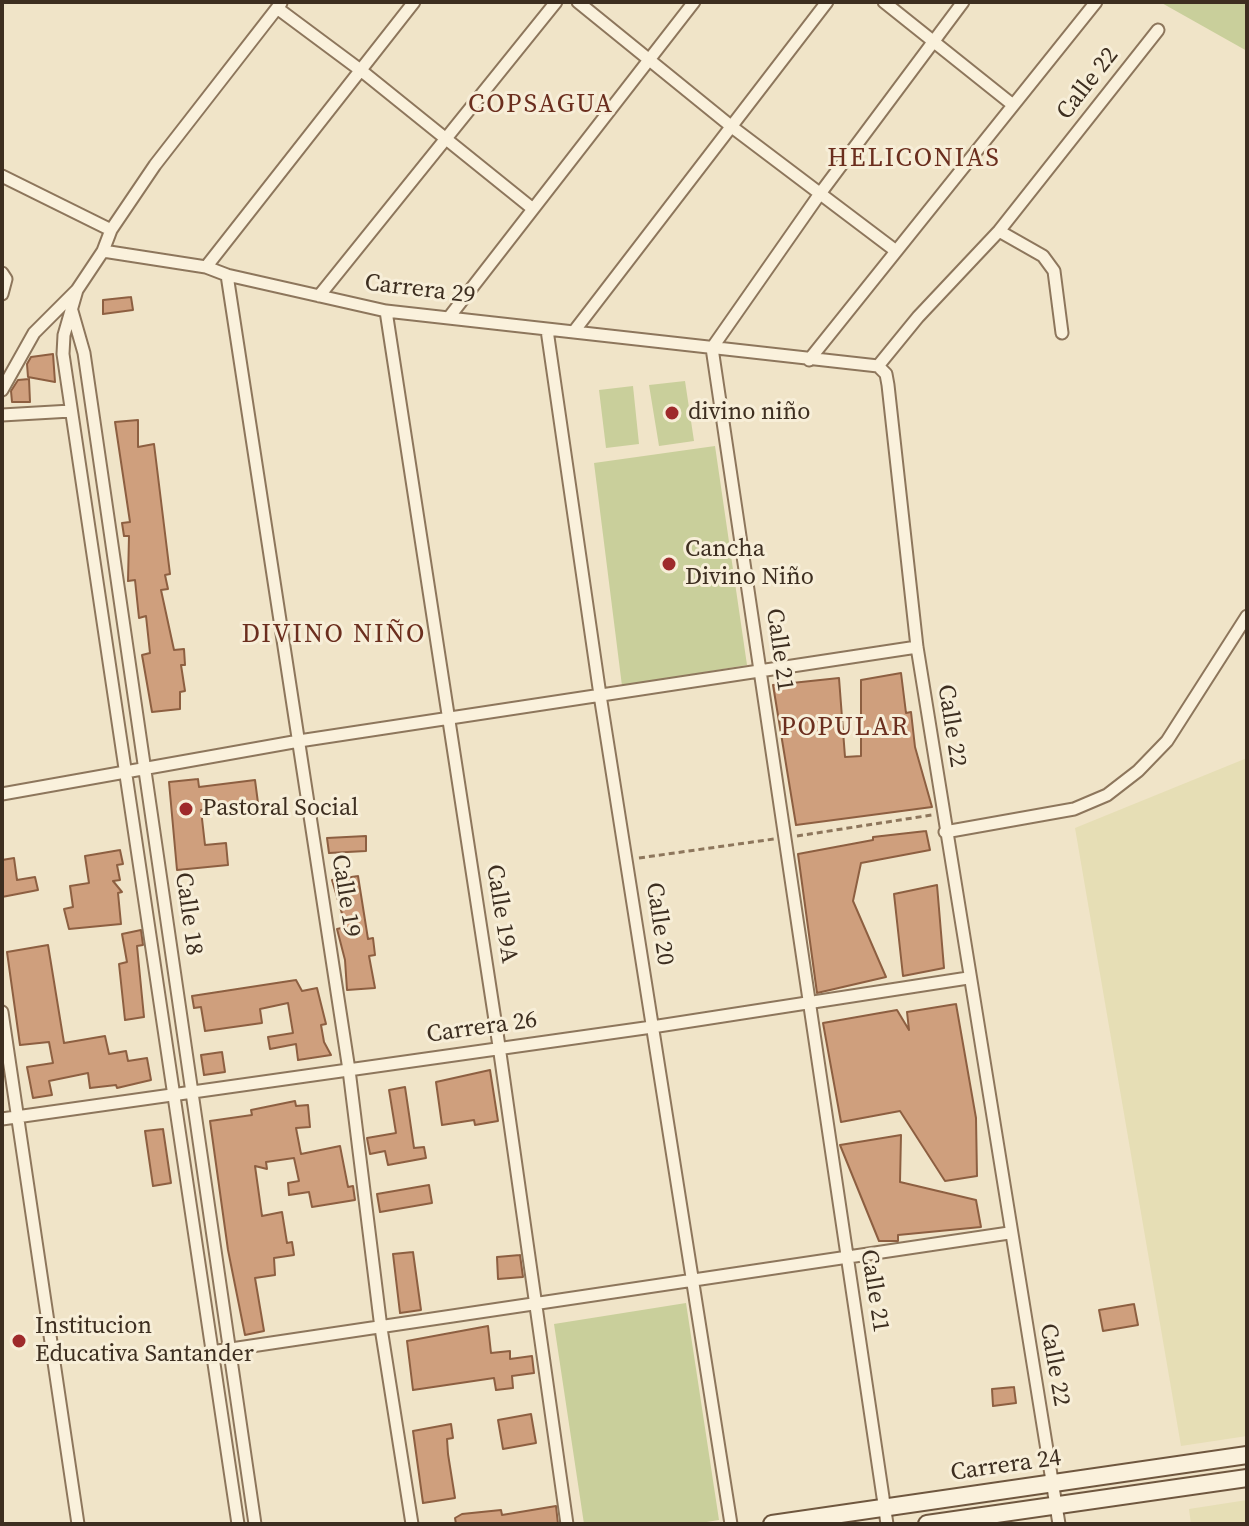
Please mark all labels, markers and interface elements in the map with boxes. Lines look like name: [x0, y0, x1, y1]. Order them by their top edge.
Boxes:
street label: Calle 22: [1051, 42, 1125, 126]
district label: COPSAGUA: [468, 89, 614, 121]
district label: HELICONIAS: [827, 143, 1001, 175]
street label: Carrera 29: [363, 269, 477, 311]
place label: divino niño: [688, 399, 810, 427]
marker: divino niño: [663, 404, 681, 422]
place label: Cancha Divino Niño: [685, 536, 814, 592]
marker: Cancha Divino Niño: [660, 555, 678, 573]
street label: Calle 21: [759, 607, 799, 693]
district label: DIVINO NIÑO: [242, 619, 426, 651]
street label: Calle 22: [930, 683, 972, 769]
district label: POPULAR: [780, 712, 910, 744]
place label: Pastoral Social: [202, 795, 358, 823]
marker: Pastoral Social: [177, 800, 195, 818]
street label: Calle 19: [324, 853, 366, 939]
street label: Calle 19A: [479, 863, 523, 965]
street label: Calle 18: [168, 871, 208, 957]
street label: Calle 20: [639, 881, 679, 967]
street label: Carrera 26: [425, 1006, 539, 1050]
street label: Calle 21: [853, 1248, 895, 1334]
place label: Institucion Educativa Santander: [35, 1313, 254, 1369]
street label: Calle 22: [1033, 1321, 1075, 1409]
marker: Institucion Educativa Santander: [10, 1332, 28, 1350]
street label: Carrera 24: [949, 1444, 1063, 1488]

